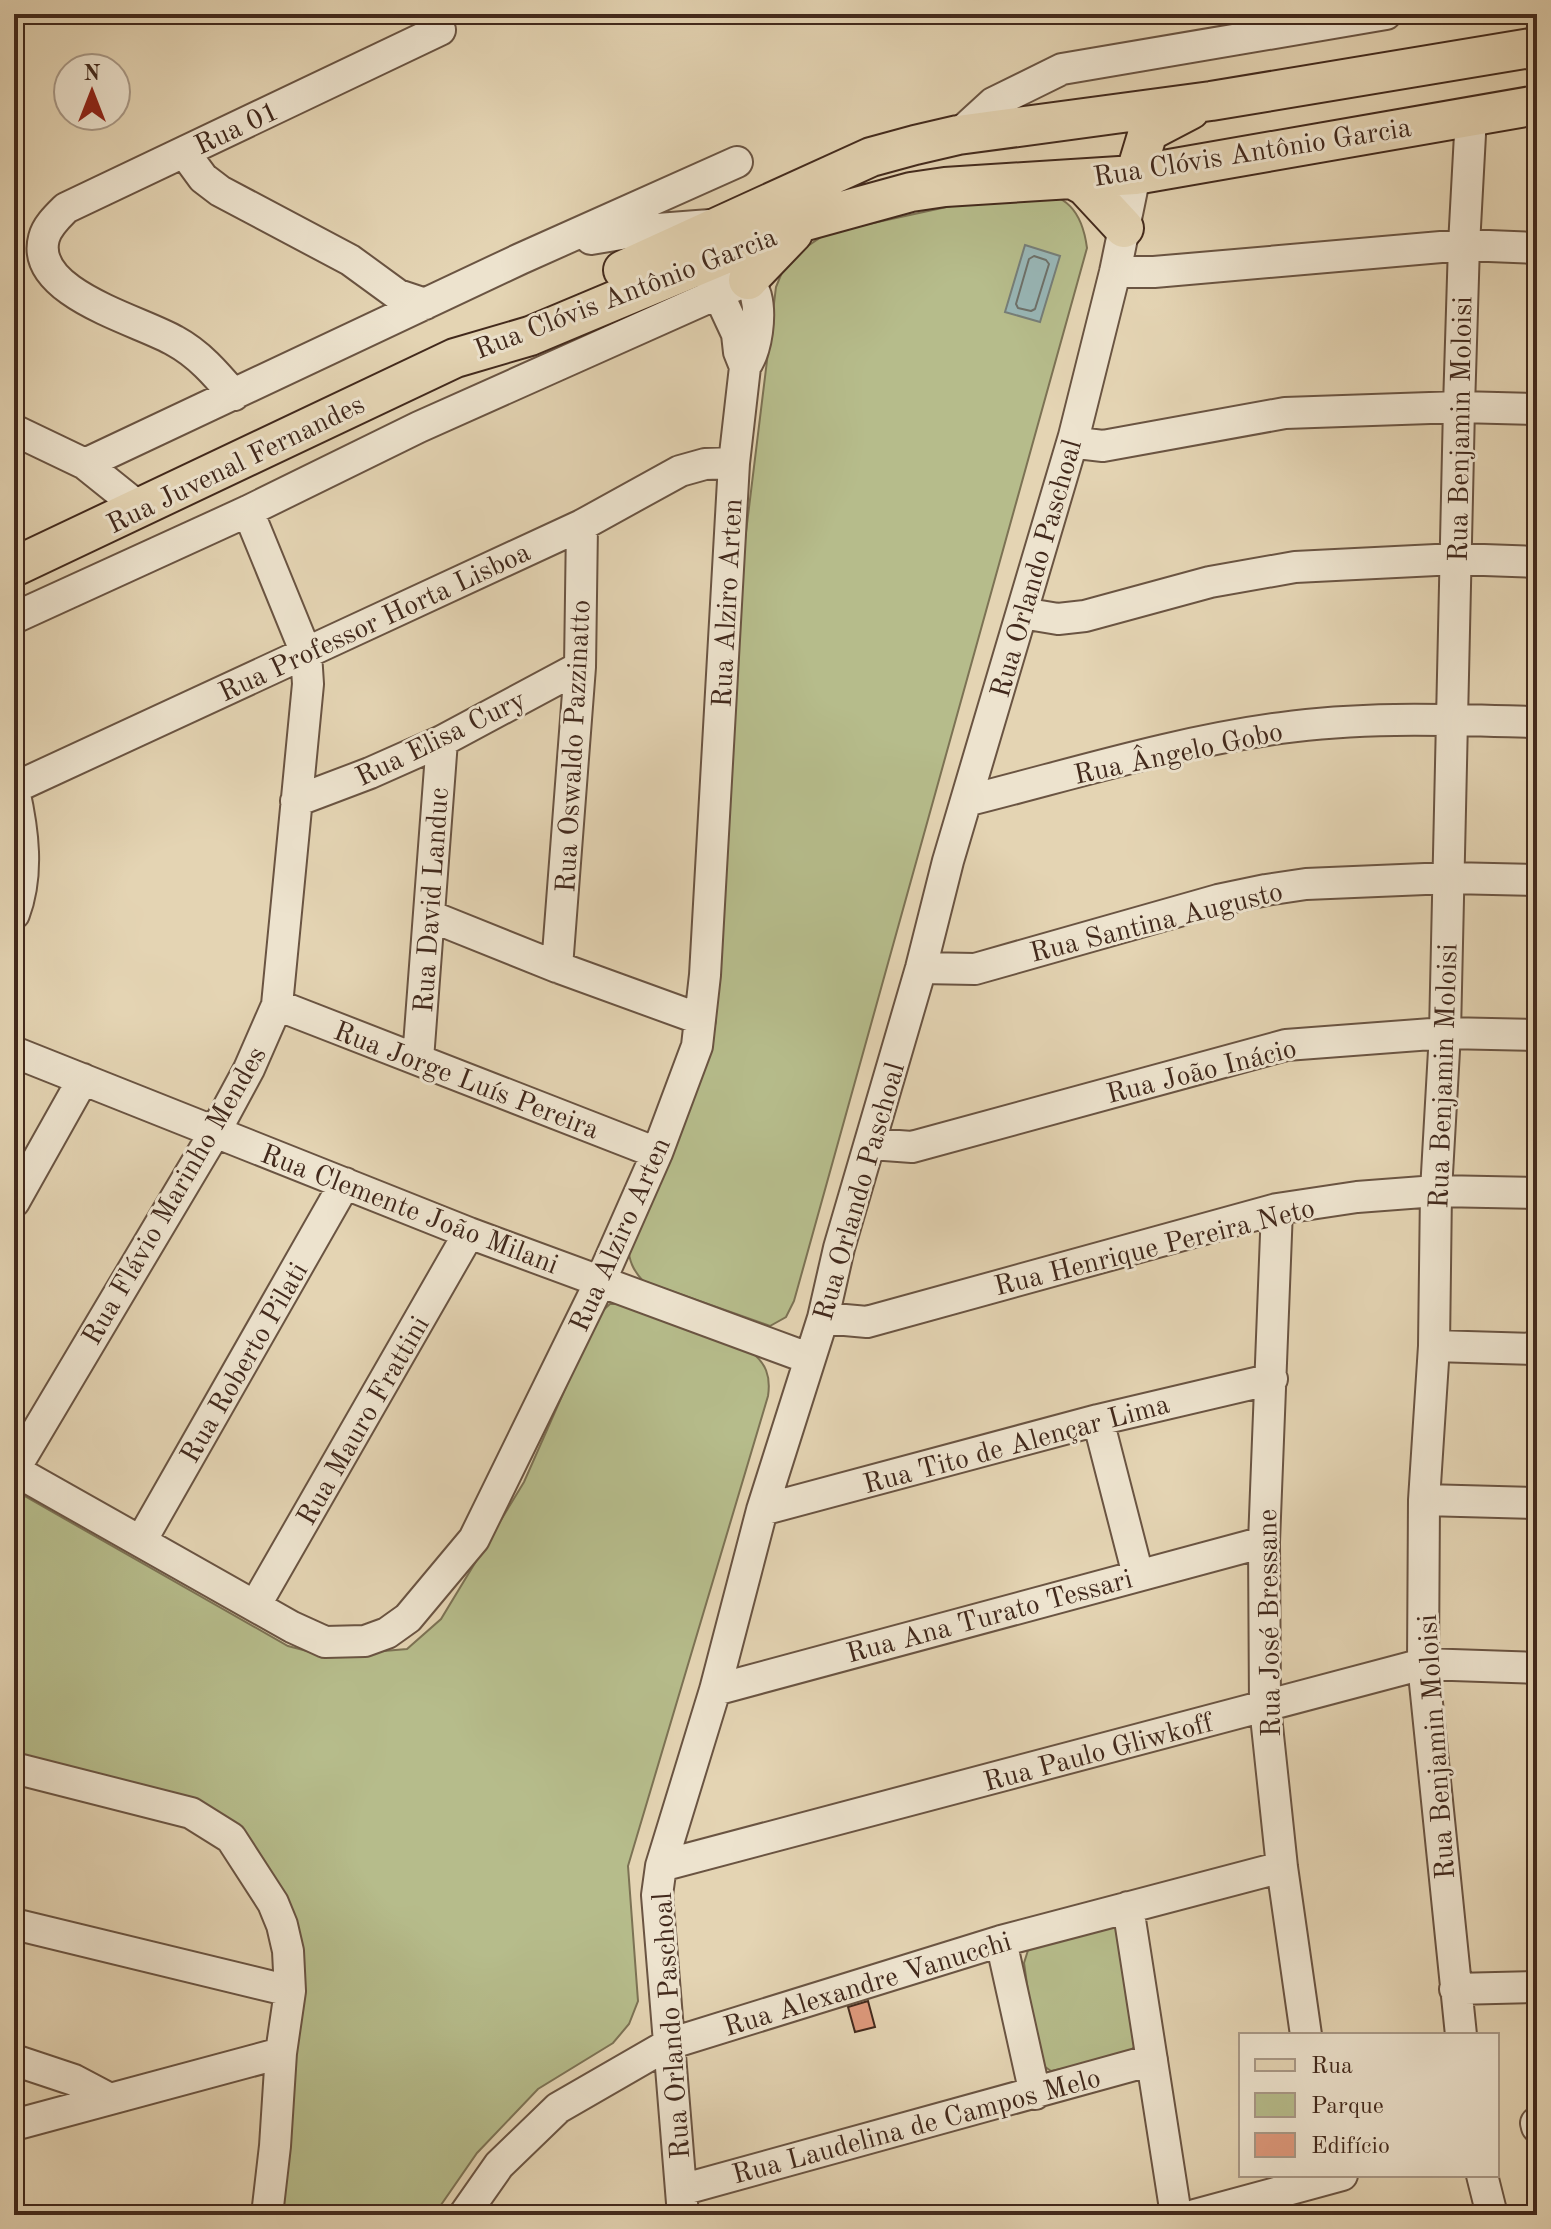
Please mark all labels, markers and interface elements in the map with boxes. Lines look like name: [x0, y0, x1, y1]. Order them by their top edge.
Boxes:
north arrow: [52, 52, 132, 132]
text: N: [84, 63, 101, 85]
street label: Rua 01: [191, 98, 284, 161]
street label: Rua Clóvis Antônio Garcia: [1091, 115, 1414, 193]
street label: Rua Clóvis Antônio Garcia: [471, 224, 781, 366]
street label: Rua Benjamin Moloisi: [1446, 296, 1478, 562]
street label: Rua Juvenal Fernandes: [103, 391, 369, 540]
street label: Rua Orlando Paschoal: [988, 437, 1088, 701]
street label: Rua Alziro Arten: [710, 498, 748, 708]
street label: Rua Professor Horta Lisboa: [215, 539, 535, 708]
street label: Rua Oswaldo Pazzinatto: [553, 599, 597, 893]
street label: Rua Elisa Cury: [352, 687, 531, 793]
street label: Rua Ângelo Gobo: [1071, 714, 1286, 791]
street label: Rua David Landuc: [411, 787, 455, 1014]
street label: Rua Santina Augusto: [1027, 879, 1286, 969]
street label: Rua Benjamin Moloisi: [1426, 943, 1464, 1209]
street label: Rua Jorge Luís Pereira: [329, 1018, 603, 1145]
street label: Rua João Inácio: [1104, 1036, 1300, 1110]
street label: Rua Flávio Marinho Mendes: [79, 1042, 273, 1351]
street label: Rua Orlando Paschoal: [811, 1060, 911, 1324]
street label: Rua Alziro Arten: [566, 1134, 677, 1337]
street label: Rua Clemente João Milani: [256, 1141, 562, 1281]
street label: Rua Henrique Pereira Neto: [992, 1196, 1318, 1302]
street label: Rua Roberto Pilati: [177, 1259, 314, 1468]
street label: Rua Mauro Frattini: [293, 1312, 436, 1531]
street label: Rua Tito de Alençar Lima: [861, 1391, 1173, 1500]
street label: Rua José Bressane: [1255, 1509, 1287, 1737]
street label: Rua Ana Turato Tessari: [844, 1566, 1136, 1670]
street label: Rua Benjamin Moloisi: [1415, 1613, 1461, 1880]
street label: Rua Paulo Gliwkoff: [981, 1709, 1218, 1798]
street label: Rua Orlando Paschoal: [650, 1892, 696, 2160]
street label: Rua Alexandre Vanucchi: [721, 1929, 1015, 2043]
legend: [1239, 2033, 1499, 2177]
text: Rua: [1311, 2055, 1353, 2079]
street label: Rua Laudelina de Campos Melo: [730, 2065, 1104, 2191]
text: Parque: [1311, 2095, 1384, 2119]
text: Edifício: [1311, 2135, 1390, 2159]

